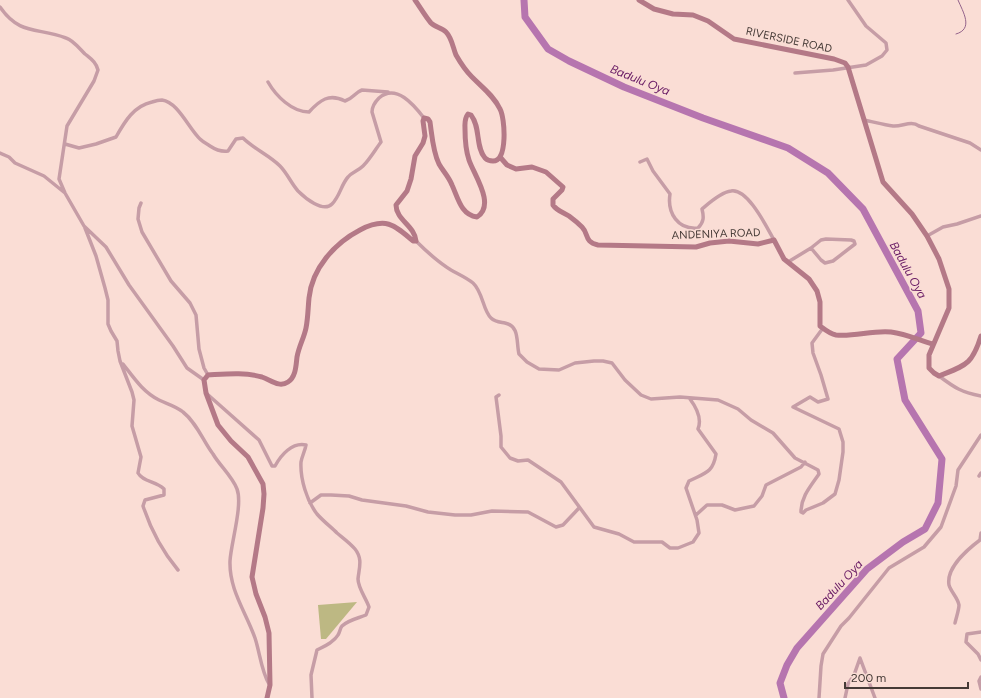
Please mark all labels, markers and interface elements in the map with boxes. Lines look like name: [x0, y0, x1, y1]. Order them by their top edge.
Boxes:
street label: RIVERSIDE ROAD: [745, 25, 834, 56]
water label: Badulu Oya: [608, 62, 672, 98]
street label: ANDENIYA ROAD: [671, 226, 761, 242]
water label: Badulu Oya: [887, 239, 929, 301]
water label: Badulu Oya: [812, 557, 866, 613]
scale bar: [845, 664, 968, 690]
text: 200 m: [851, 671, 886, 685]

